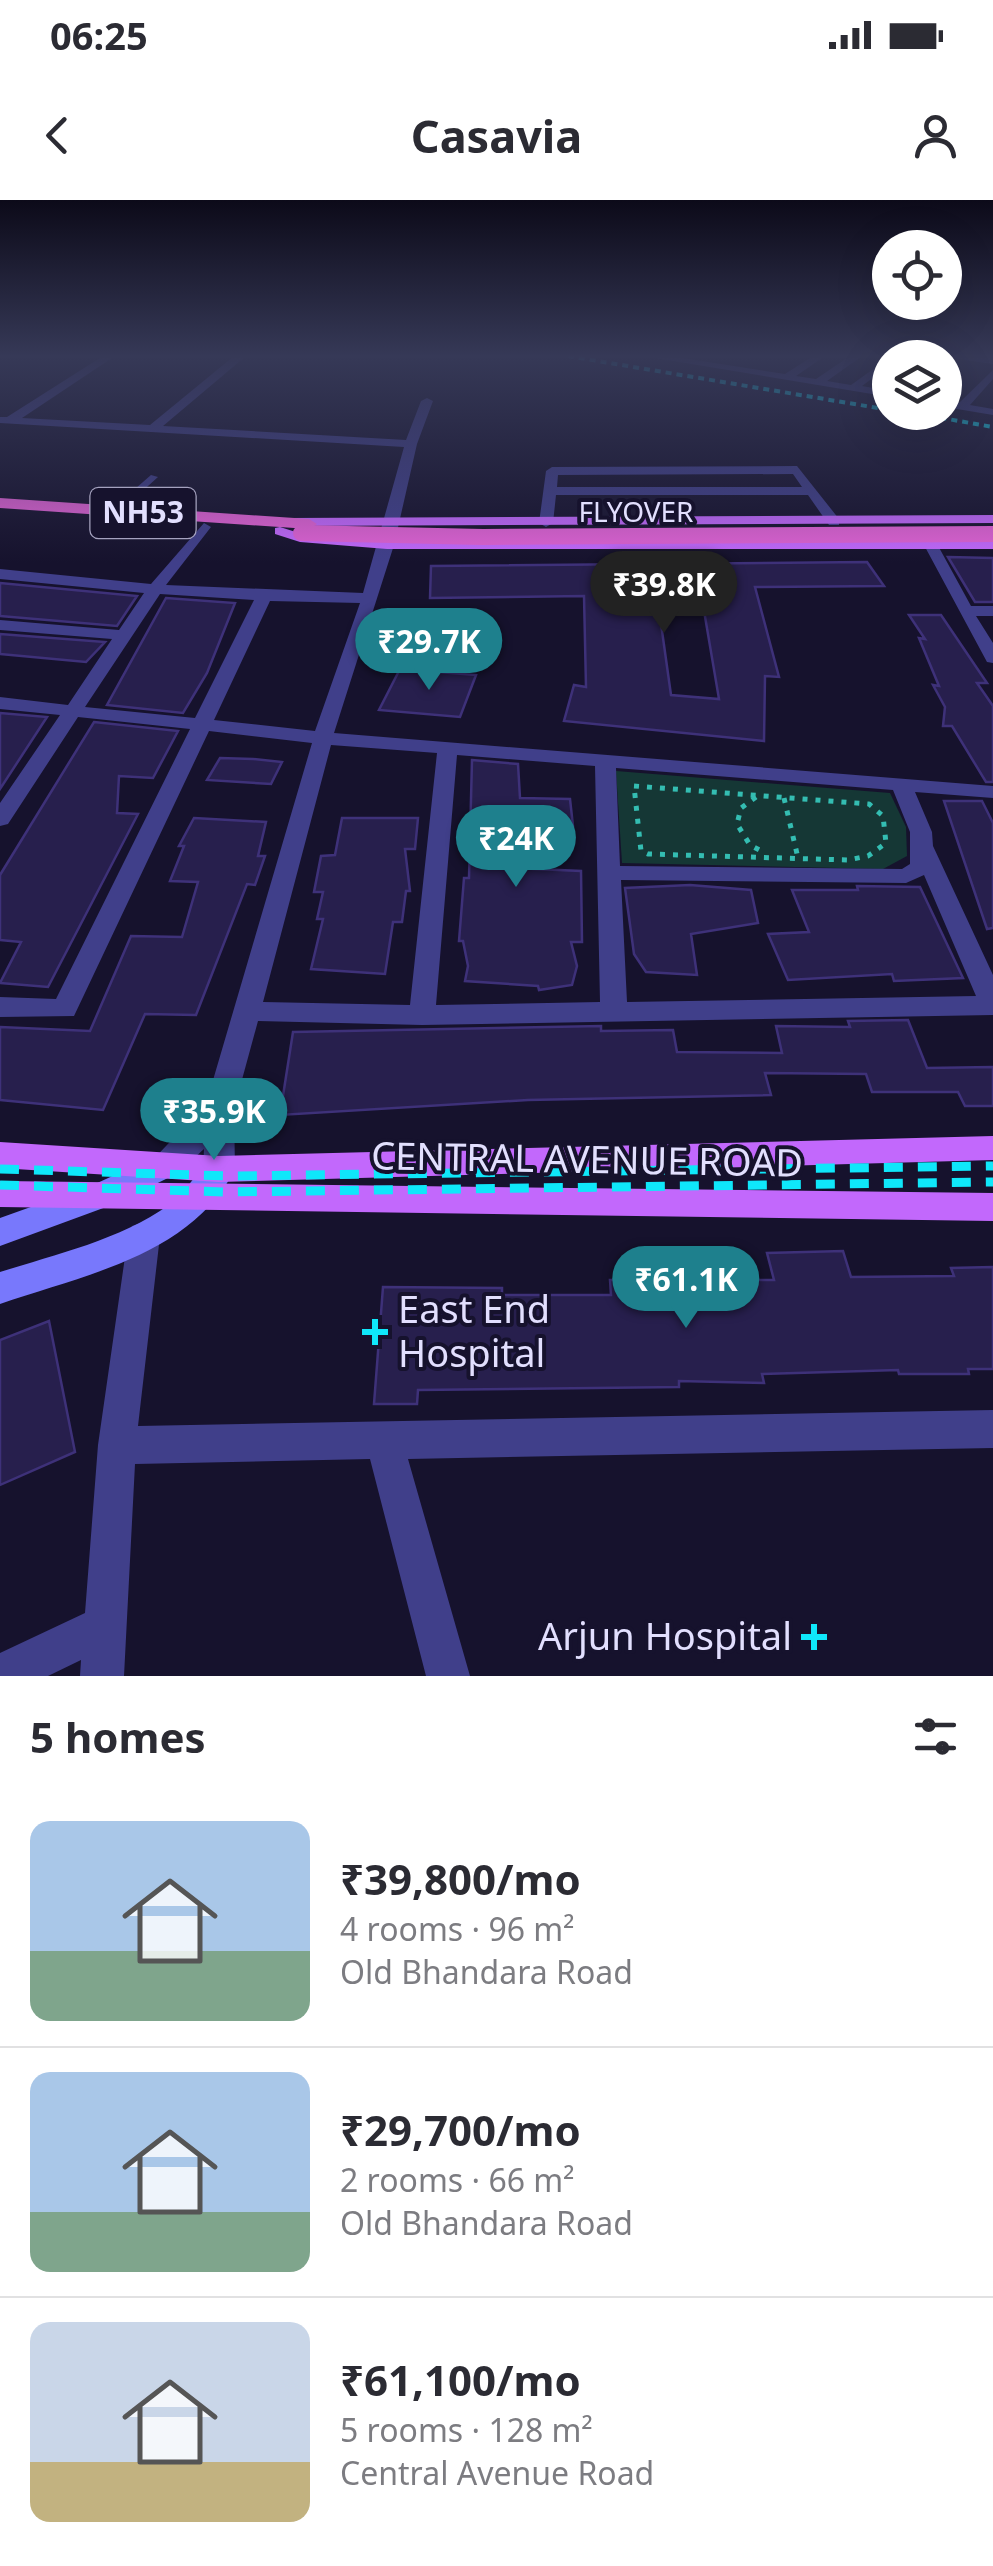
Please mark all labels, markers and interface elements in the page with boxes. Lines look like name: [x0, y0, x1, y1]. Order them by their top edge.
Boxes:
text: 06:25: [50, 9, 148, 61]
text: Casavia: [411, 105, 582, 166]
icon: back: [30, 108, 85, 163]
icon: person: [908, 108, 963, 163]
map controls: [872, 230, 962, 430]
button: locate: [872, 230, 962, 320]
button: layers: [872, 340, 962, 430]
road number: NH53: [90, 488, 196, 538]
street label: FLYOVER: [578, 492, 694, 530]
pin: ₹39.8K: [583, 551, 745, 636]
text: ₹39.8K: [612, 562, 716, 605]
pin: ₹29.7K: [348, 608, 510, 693]
text: ₹29.7K: [377, 619, 481, 662]
pin: ₹24K: [457, 805, 575, 890]
text: ₹24K: [478, 816, 554, 859]
pin: ₹35.9K: [133, 1078, 295, 1163]
text: ₹35.9K: [162, 1089, 266, 1132]
street label: CENTRAL AVENUE ROAD: [371, 1128, 803, 1188]
pin: ₹61.1K: [605, 1246, 767, 1331]
text: ₹61.1K: [634, 1257, 738, 1300]
place label: East End Hospital: [398, 1282, 550, 1378]
marker: East End Hospital: [362, 1319, 388, 1345]
place label: Arjun Hospital: [538, 1609, 792, 1661]
marker: Arjun Hospital: [801, 1624, 827, 1650]
text: 5 homes: [30, 1708, 206, 1765]
icon: filters: [908, 1709, 963, 1764]
text: ₹39,800/mo: [340, 1850, 581, 1907]
icon: home: [110, 1861, 230, 1981]
text: 4 rooms · 96 m²: [340, 1907, 574, 1950]
text: Old Bhandara Road: [340, 1950, 633, 1993]
text: ₹29,700/mo: [340, 2101, 581, 2158]
icon: home: [110, 2112, 230, 2232]
text: 2 rooms · 66 m²: [340, 2158, 574, 2201]
text: Old Bhandara Road: [340, 2201, 633, 2244]
text: ₹61,100/mo: [340, 2351, 581, 2408]
icon: home: [110, 2362, 230, 2482]
text: 5 rooms · 128 m²: [340, 2408, 593, 2451]
text: Central Avenue Road: [340, 2451, 654, 2494]

